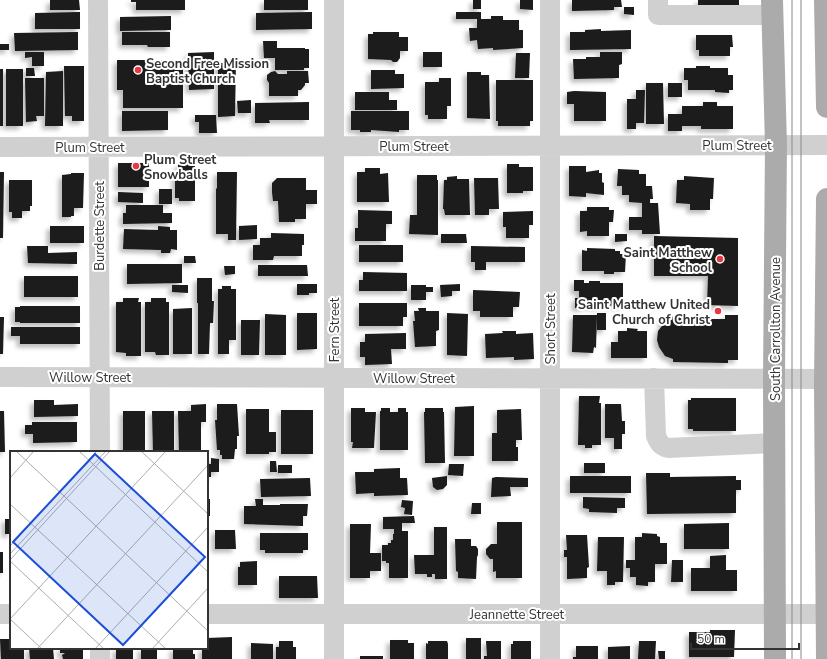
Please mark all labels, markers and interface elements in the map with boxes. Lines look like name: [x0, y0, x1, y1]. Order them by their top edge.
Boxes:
place label: Second Free Mission Baptist Church: [146, 55, 269, 88]
marker: Second Free Mission Baptist Church: [133, 65, 143, 75]
street label: Plum Street: [702, 137, 772, 155]
street label: Plum Street: [379, 138, 449, 156]
street label: Plum Street: [55, 139, 125, 157]
place label: Plum Street Snowballs: [144, 151, 217, 184]
marker: Plum Street Snowballs: [131, 161, 141, 171]
street label: Burdette Street: [91, 181, 109, 271]
place label: Saint Matthew School: [624, 244, 713, 277]
marker: Saint Matthew School: [715, 254, 725, 264]
street label: South Carrollton Avenue: [767, 257, 785, 401]
street label: Short Street: [542, 293, 560, 364]
place label: Saint Matthew United Church of Christ: [578, 296, 711, 329]
street label: Fern Street: [326, 297, 344, 362]
marker: Saint Matthew United Church of Christ: [713, 306, 723, 316]
street label: Willow Street: [49, 369, 131, 387]
street label: Willow Street: [373, 370, 455, 388]
inset map: [10, 451, 208, 649]
street label: Jeannette Street: [469, 606, 565, 624]
scale bar: [691, 625, 799, 651]
text: 50 m: [697, 631, 725, 647]

